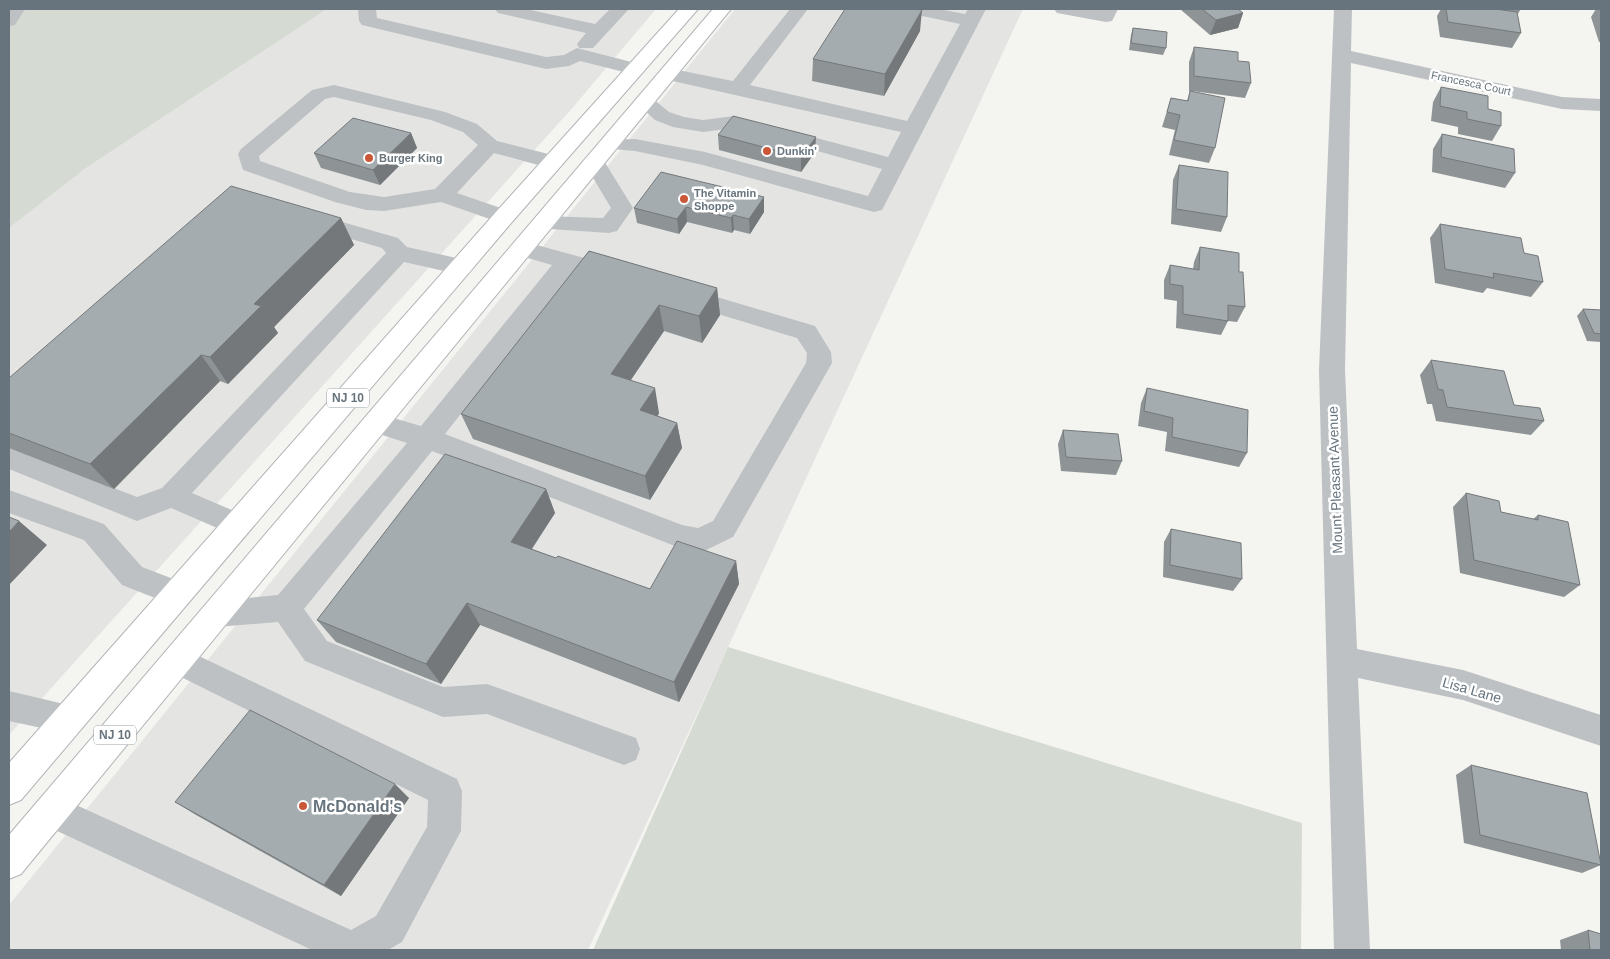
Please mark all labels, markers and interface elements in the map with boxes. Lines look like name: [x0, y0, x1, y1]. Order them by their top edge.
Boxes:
street label: Francesca Court: [1430, 69, 1512, 97]
marker: Dunkin': [761, 145, 773, 157]
place label: Dunkin': [777, 145, 817, 157]
marker: Burger King: [363, 152, 375, 164]
place label: Burger King: [379, 152, 443, 164]
place label: The Vitamin Shoppe: [694, 187, 756, 212]
marker: The Vitamin Shoppe: [678, 193, 690, 205]
road number: NJ 10: [327, 388, 369, 408]
street label: Mount Pleasant Avenue: [1324, 406, 1346, 554]
street label: Lisa Lane: [1441, 674, 1504, 706]
road number: NJ 10: [94, 726, 136, 744]
place label: McDonald's: [313, 798, 402, 815]
marker: McDonald's: [297, 800, 309, 812]

